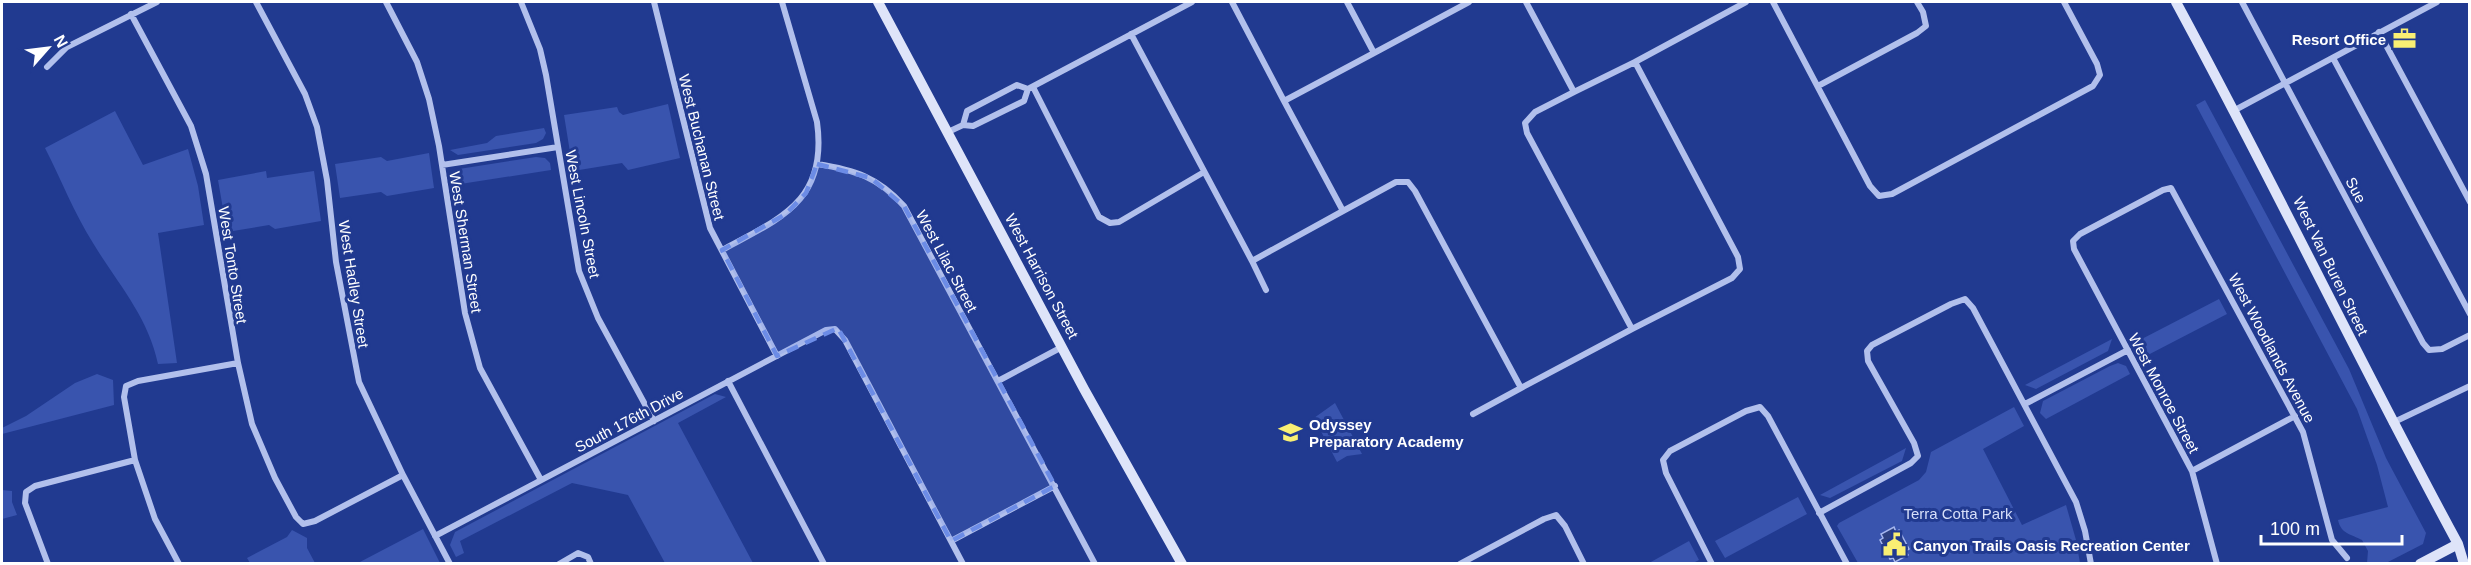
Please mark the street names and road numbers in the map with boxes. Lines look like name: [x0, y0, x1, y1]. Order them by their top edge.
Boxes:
street label: West Buchanan Street: [676, 72, 729, 223]
street label: West Lincoln Street: [562, 149, 604, 280]
street label: West Sherman Street: [446, 170, 486, 315]
street label: Sue: [2342, 174, 2370, 206]
street label: West Van Buren Street: [2290, 194, 2372, 339]
street label: West Tonto Street: [215, 205, 251, 326]
street label: West Lilac Street: [913, 207, 981, 316]
street label: West Harrison Street: [1002, 211, 1083, 342]
street label: West Hadley Street: [336, 219, 373, 350]
street label: West Woodlands Avenue: [2225, 270, 2319, 426]
street label: West Monroe Street: [2125, 330, 2203, 456]
street label: South 176th Drive: [572, 384, 686, 456]

